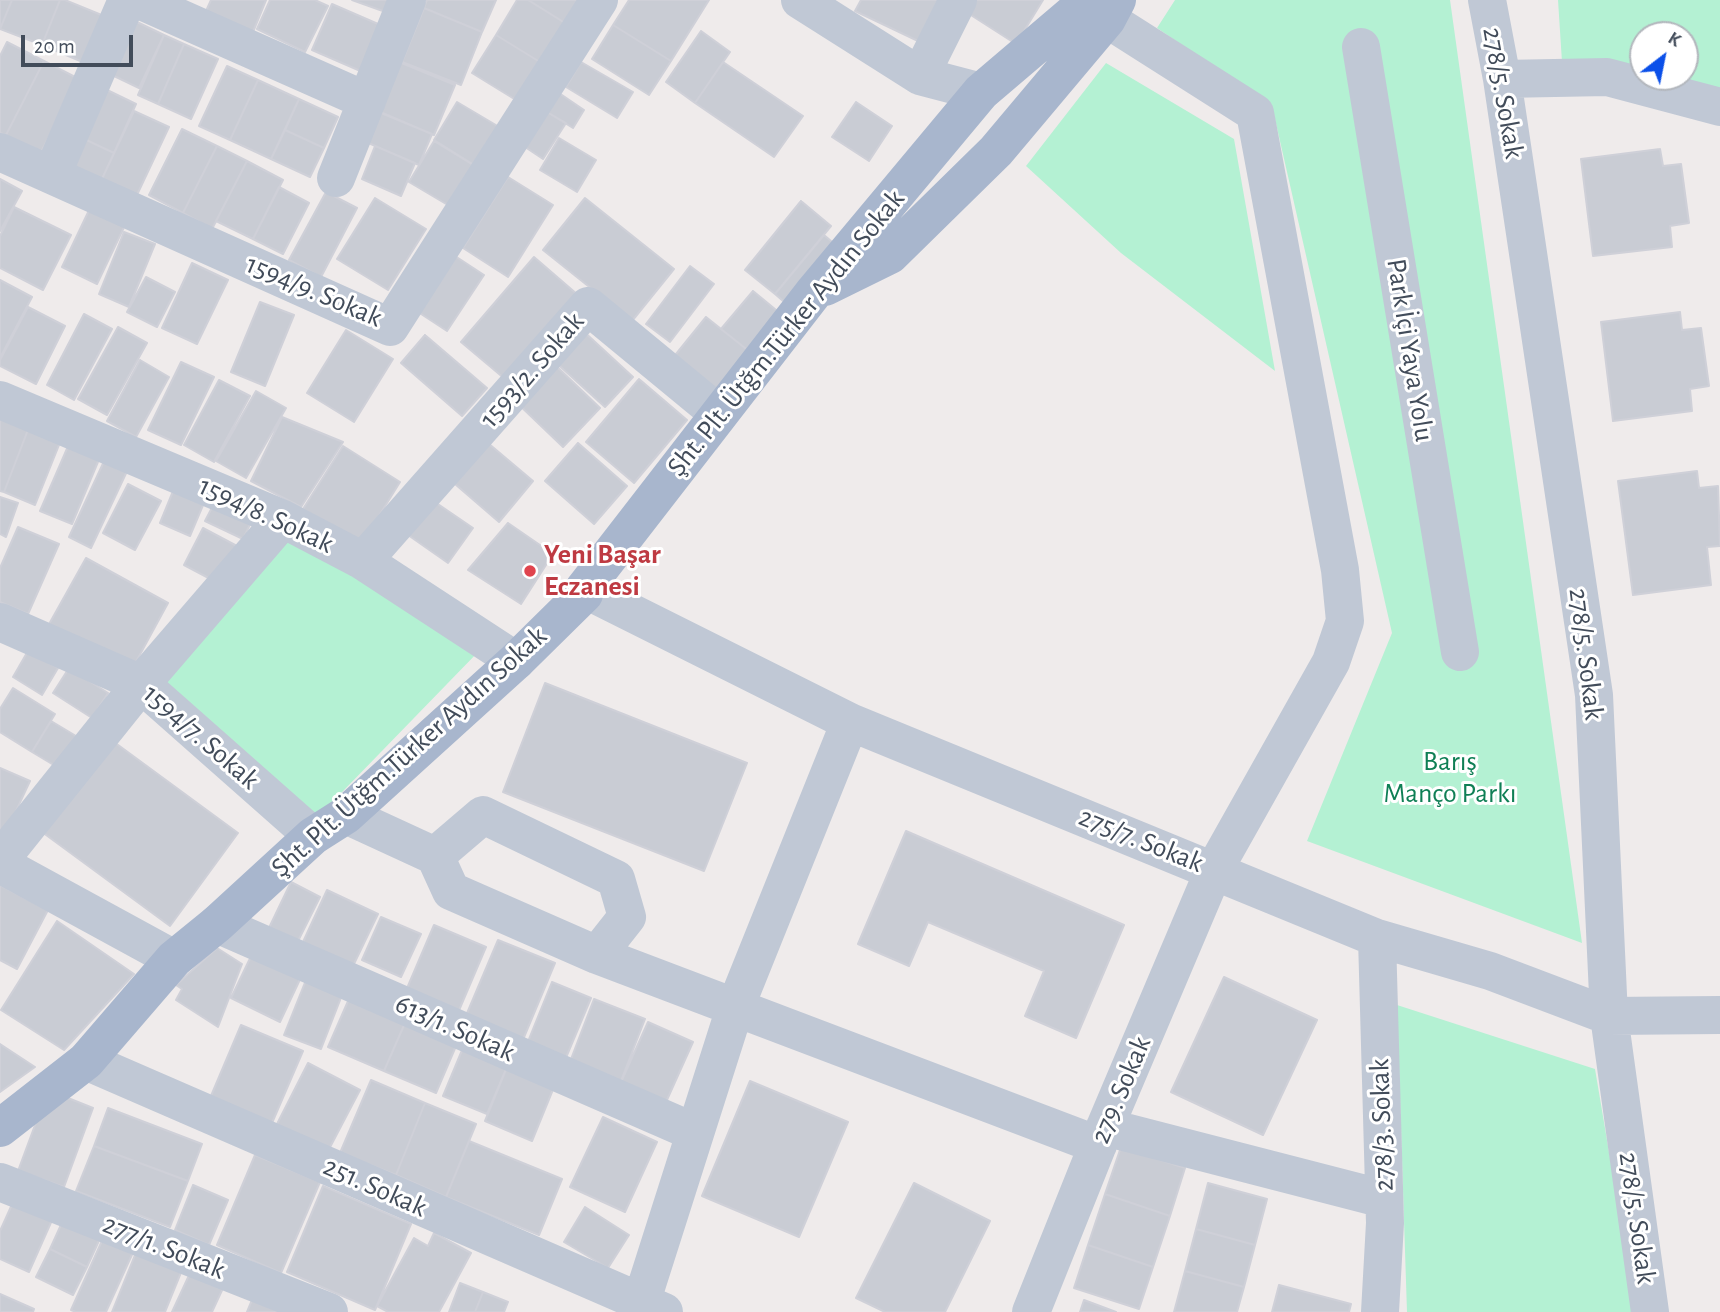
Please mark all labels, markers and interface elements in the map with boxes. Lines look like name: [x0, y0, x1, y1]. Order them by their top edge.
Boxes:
scale bar: [24, 21, 136, 65]
north arrow: [1629, 21, 1699, 91]
street label: 278/5. Sokak: [1475, 25, 1531, 161]
text: K: [1665, 28, 1684, 50]
text: 20 m: [34, 36, 75, 57]
street label: Şht. Plt. Ütğm.Türker Aydın Sokak: [660, 183, 912, 483]
street label: 1594/9. Sokak: [241, 247, 387, 335]
street label: Park İçi Yaya Yolu: [1379, 256, 1441, 444]
street label: 1593/2. Sokak: [473, 305, 591, 435]
street label: 1594/8. Sokak: [193, 469, 339, 561]
place label: Yeni Başar Eczanesi: [544, 538, 661, 604]
marker: Yeni Başar Eczanesi: [522, 563, 538, 579]
street label: 278/5. Sokak: [1561, 586, 1611, 722]
street label: Şht. Plt. Ütğm.Türker Aydın Sokak: [264, 620, 554, 884]
street label: 1594/7. Sokak: [136, 677, 266, 797]
park label: Barış Manço Parkı: [1383, 745, 1517, 811]
street label: 275/7. Sokak: [1074, 800, 1208, 880]
street label: 613/1. Sokak: [390, 987, 520, 1069]
street label: 279. Sokak: [1083, 1031, 1159, 1149]
street label: 278/3. Sokak: [1363, 1058, 1401, 1192]
street label: 251. Sokak: [318, 1149, 432, 1225]
street label: 278/5. Sokak: [1611, 1150, 1663, 1286]
street label: 277/1. Sokak: [98, 1207, 230, 1287]

